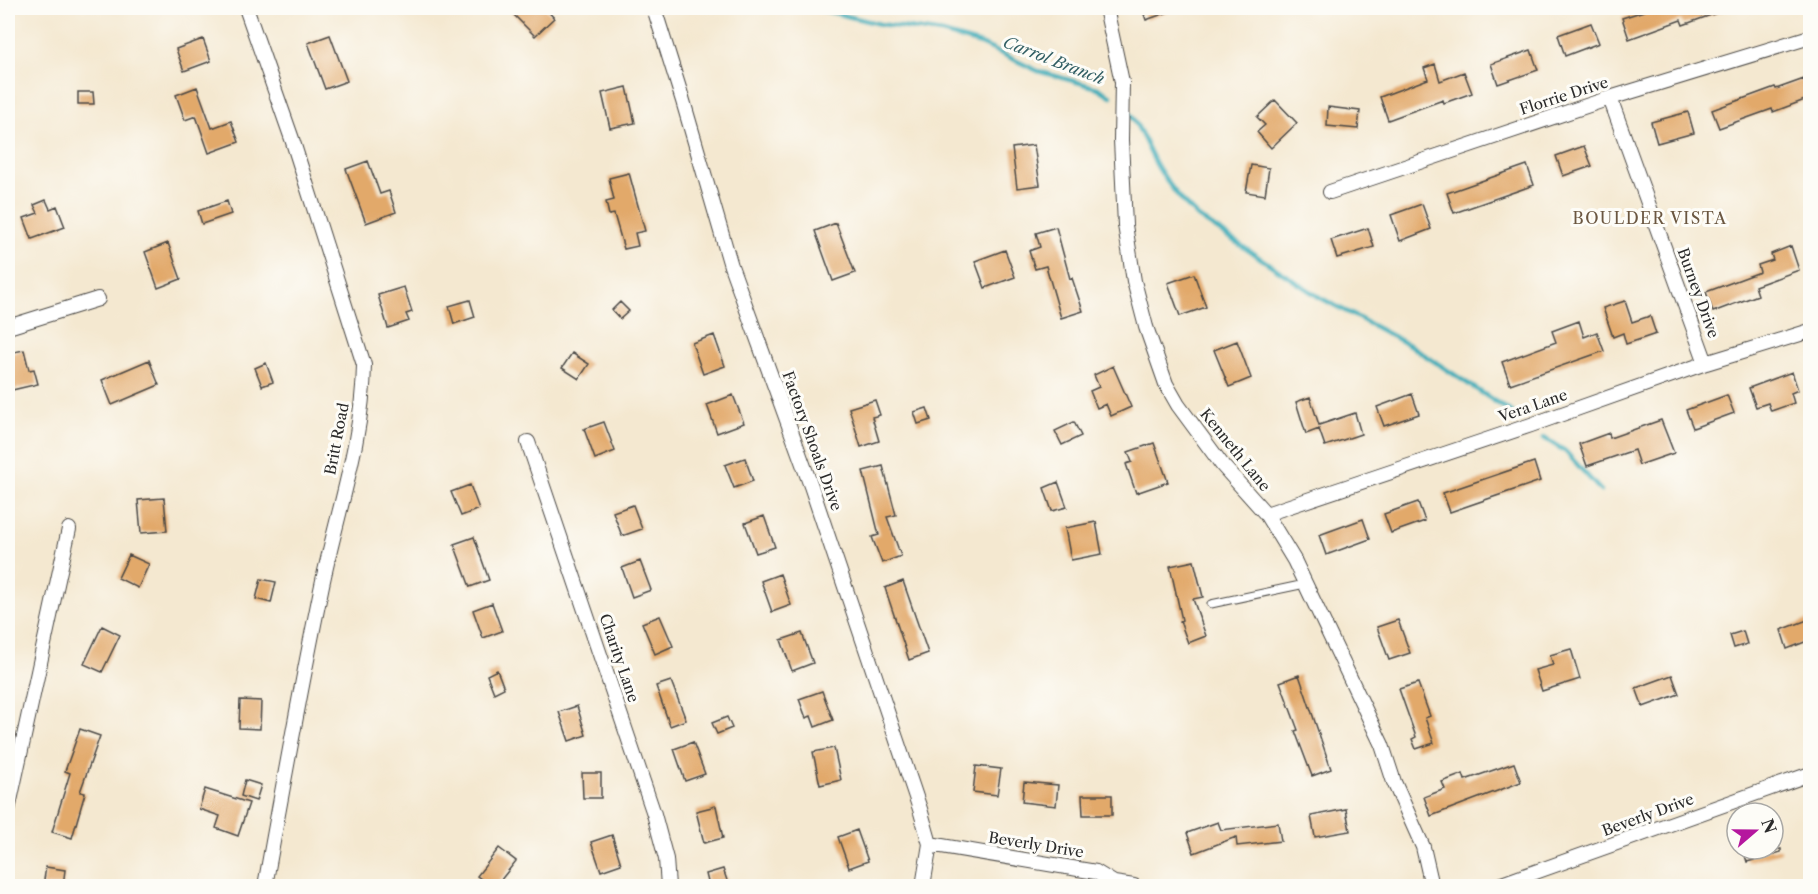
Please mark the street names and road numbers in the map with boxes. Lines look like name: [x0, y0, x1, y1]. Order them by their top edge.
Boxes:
street label: Florrie Drive: [1517, 72, 1611, 119]
street label: Burney Drive: [1673, 245, 1724, 340]
street label: Factory Shoals Drive: [778, 368, 847, 513]
street label: Vera Lane: [1495, 385, 1570, 426]
street label: Britt Road: [320, 401, 353, 477]
street label: Kenneth Lane: [1196, 404, 1275, 495]
street label: Charity Lane: [595, 611, 644, 705]
street label: Beverly Drive: [1599, 789, 1696, 840]
street label: Beverly Drive: [987, 828, 1085, 861]

